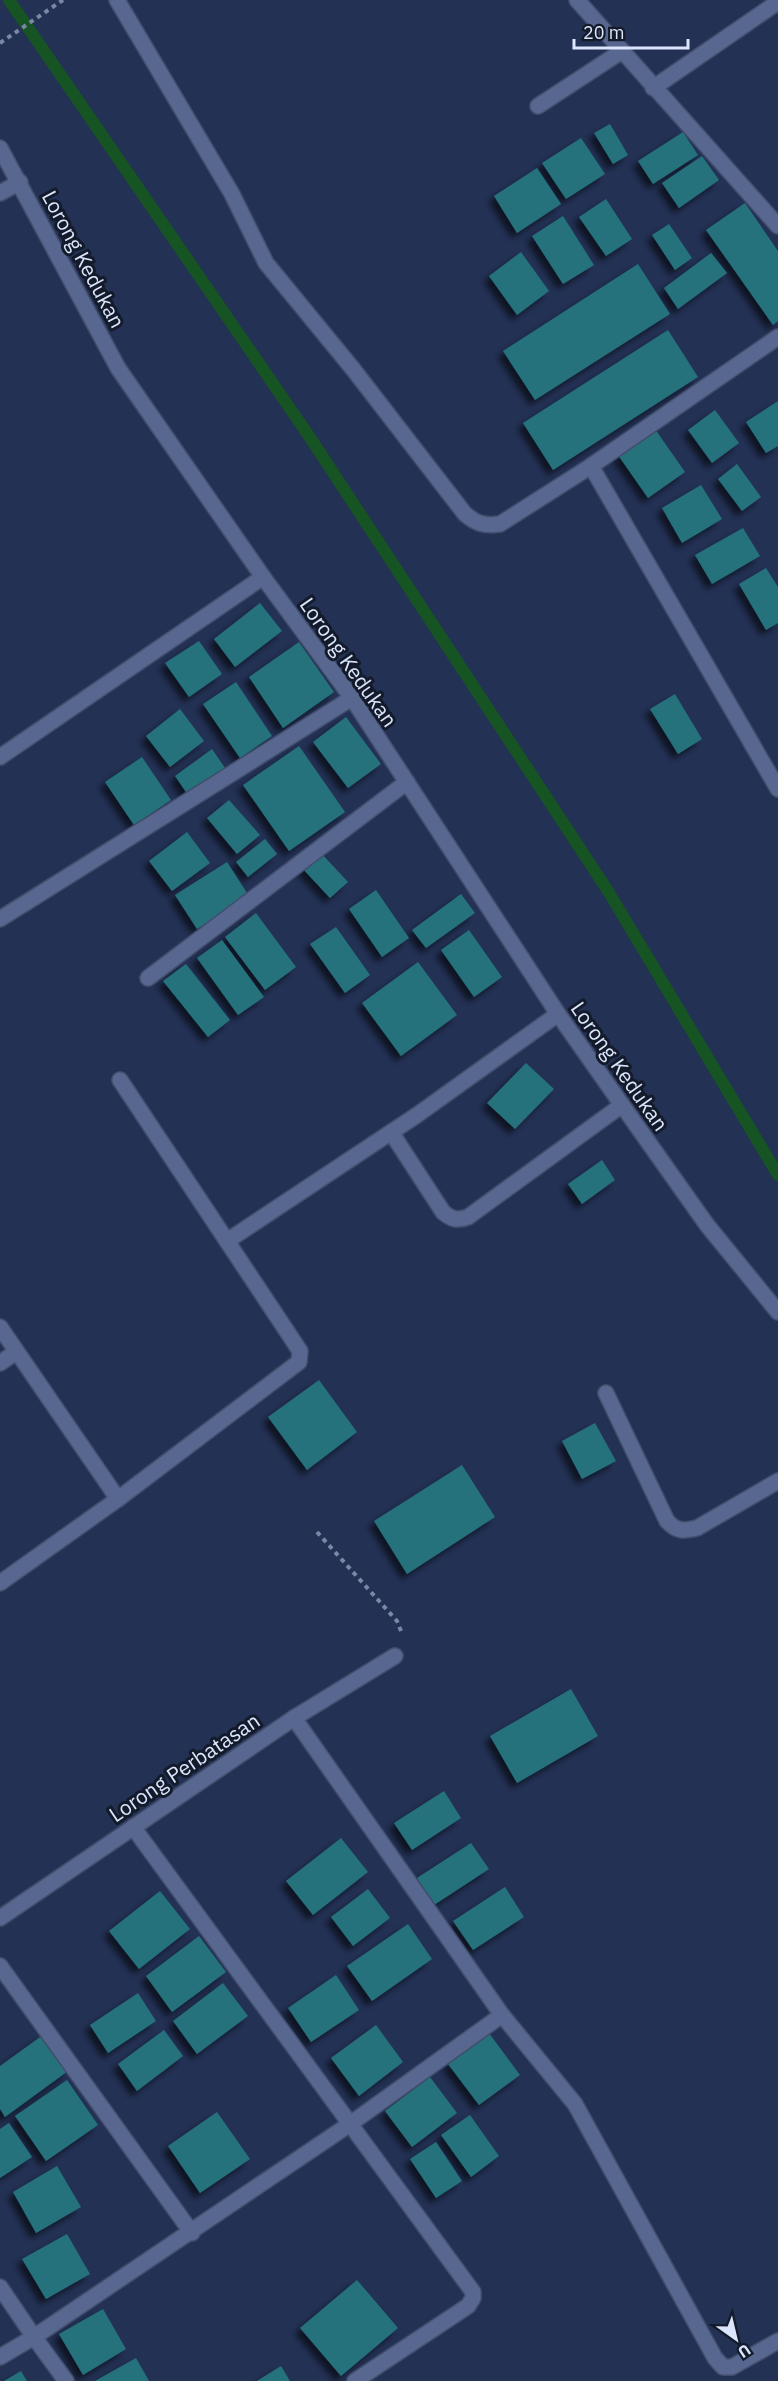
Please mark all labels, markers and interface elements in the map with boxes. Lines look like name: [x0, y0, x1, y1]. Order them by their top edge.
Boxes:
scale bar: [574, 12, 688, 50]
text: 20 m: [583, 21, 625, 44]
street label: Lorong Kedukan: [36, 185, 132, 333]
street label: Lorong Kedukan: [294, 592, 404, 732]
street label: Lorong Kedukan: [565, 996, 675, 1136]
street label: Lorong Perbatasan: [103, 1706, 265, 1828]
north arrow: [706, 2309, 766, 2369]
text: U: [734, 2340, 755, 2363]

